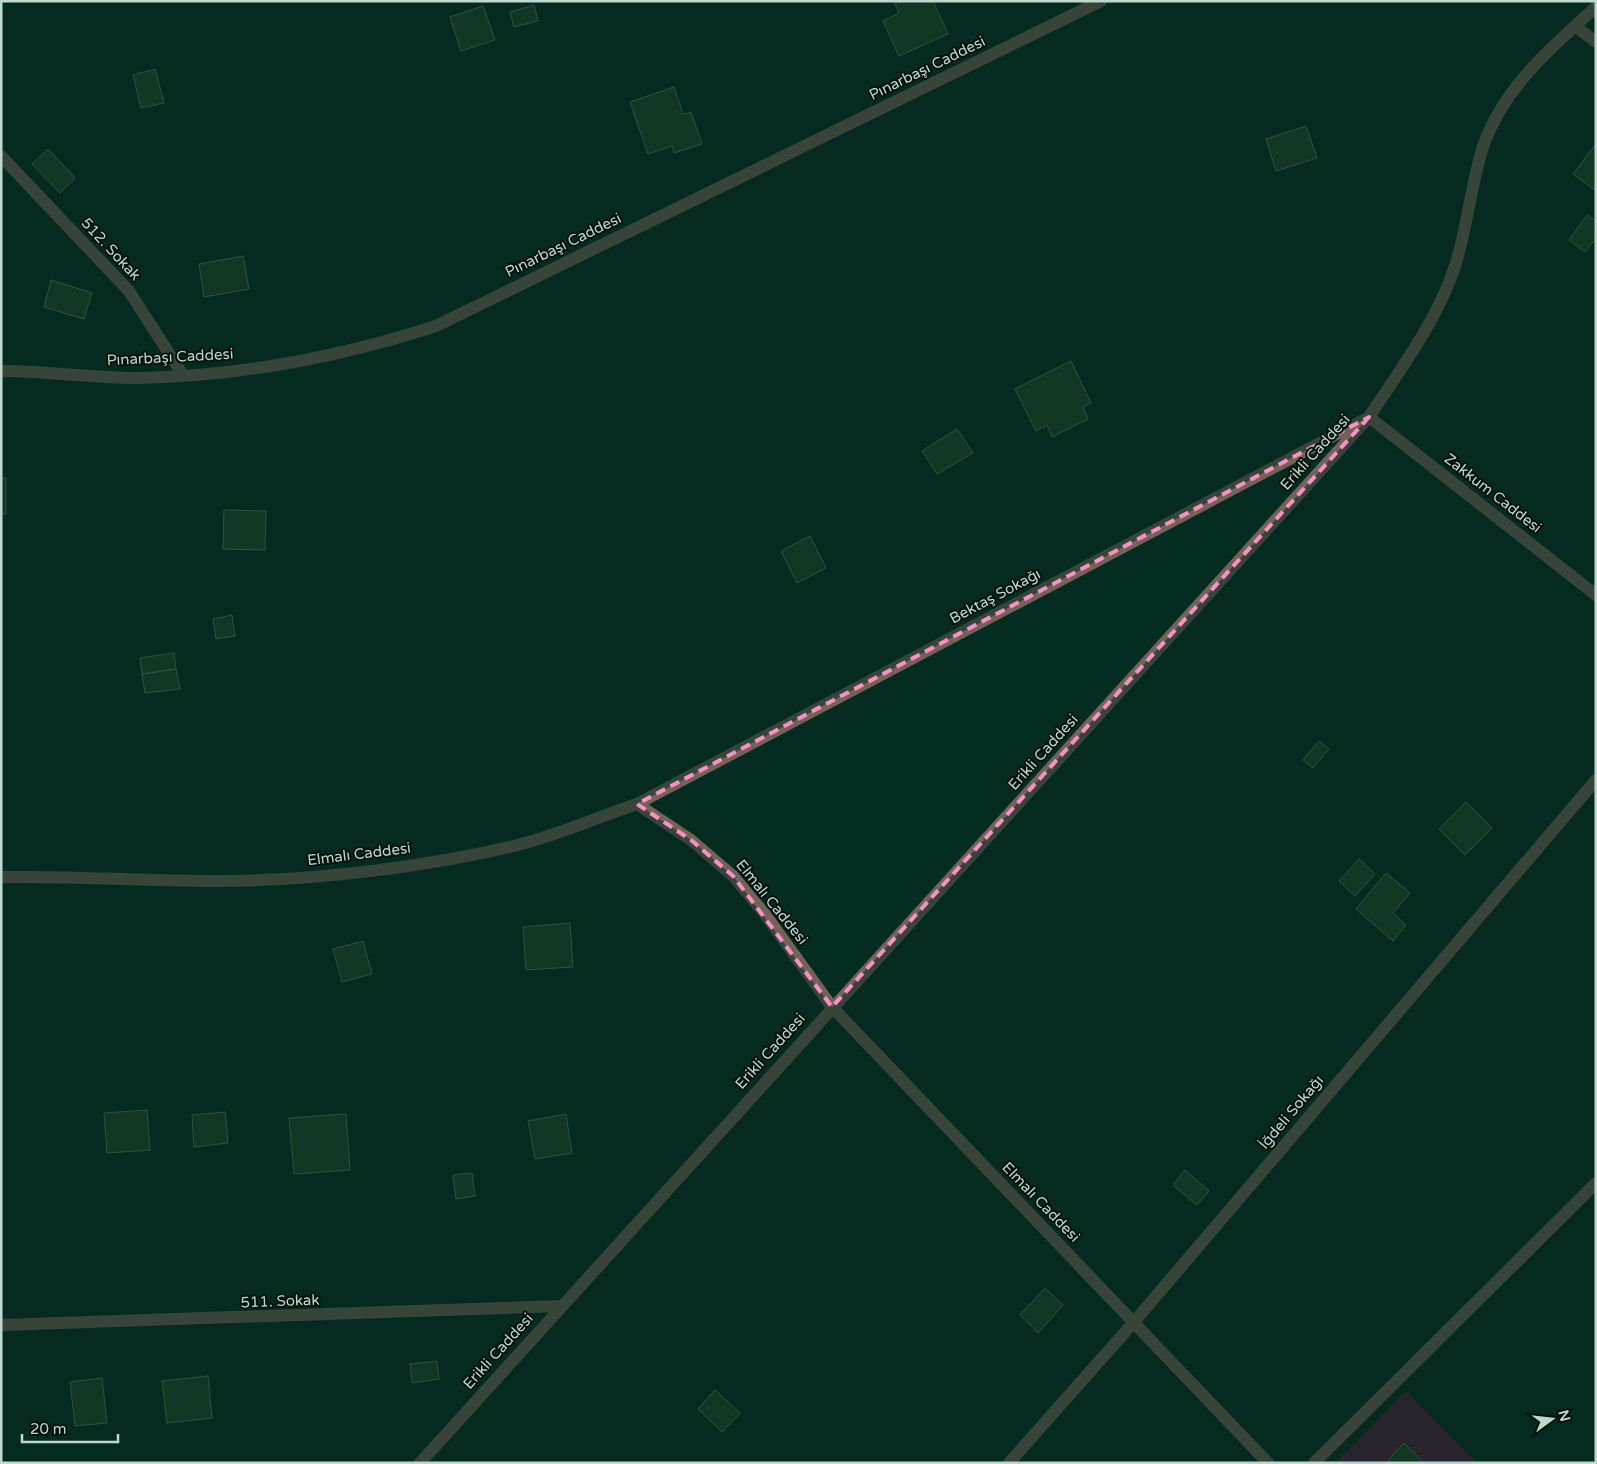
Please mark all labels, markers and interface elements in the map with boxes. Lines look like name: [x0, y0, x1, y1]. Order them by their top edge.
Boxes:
street label: Pınarbaşı Caddesi: [866, 32, 988, 104]
street label: Pınarbaşı Caddesi: [502, 209, 624, 281]
street label: 512. Sokak: [77, 214, 145, 284]
street label: Pınarbaşı Caddesi: [106, 345, 234, 369]
street label: Erikli Caddesi: [1276, 410, 1354, 494]
street label: Zakkum Caddesi: [1441, 449, 1545, 537]
street label: Bektaş Sokağı: [947, 565, 1043, 627]
street label: Erikli Caddesi: [1004, 710, 1082, 794]
street label: Elmalı Caddesi: [306, 839, 412, 869]
street label: Elmalı Caddesi: [732, 856, 812, 948]
street label: Erikli Caddesi: [731, 1009, 809, 1093]
street label: İğdeli Sokağı: [1255, 1071, 1327, 1153]
street label: Elmalı Caddesi: [998, 1158, 1084, 1246]
street label: 511. Sokak: [240, 1291, 320, 1311]
street label: Erikli Caddesi: [459, 1309, 537, 1393]
north arrow: [1527, 1394, 1577, 1444]
text: N: [1554, 1408, 1574, 1423]
scale bar: [22, 1412, 119, 1444]
text: 20 m: [30, 1420, 67, 1438]

